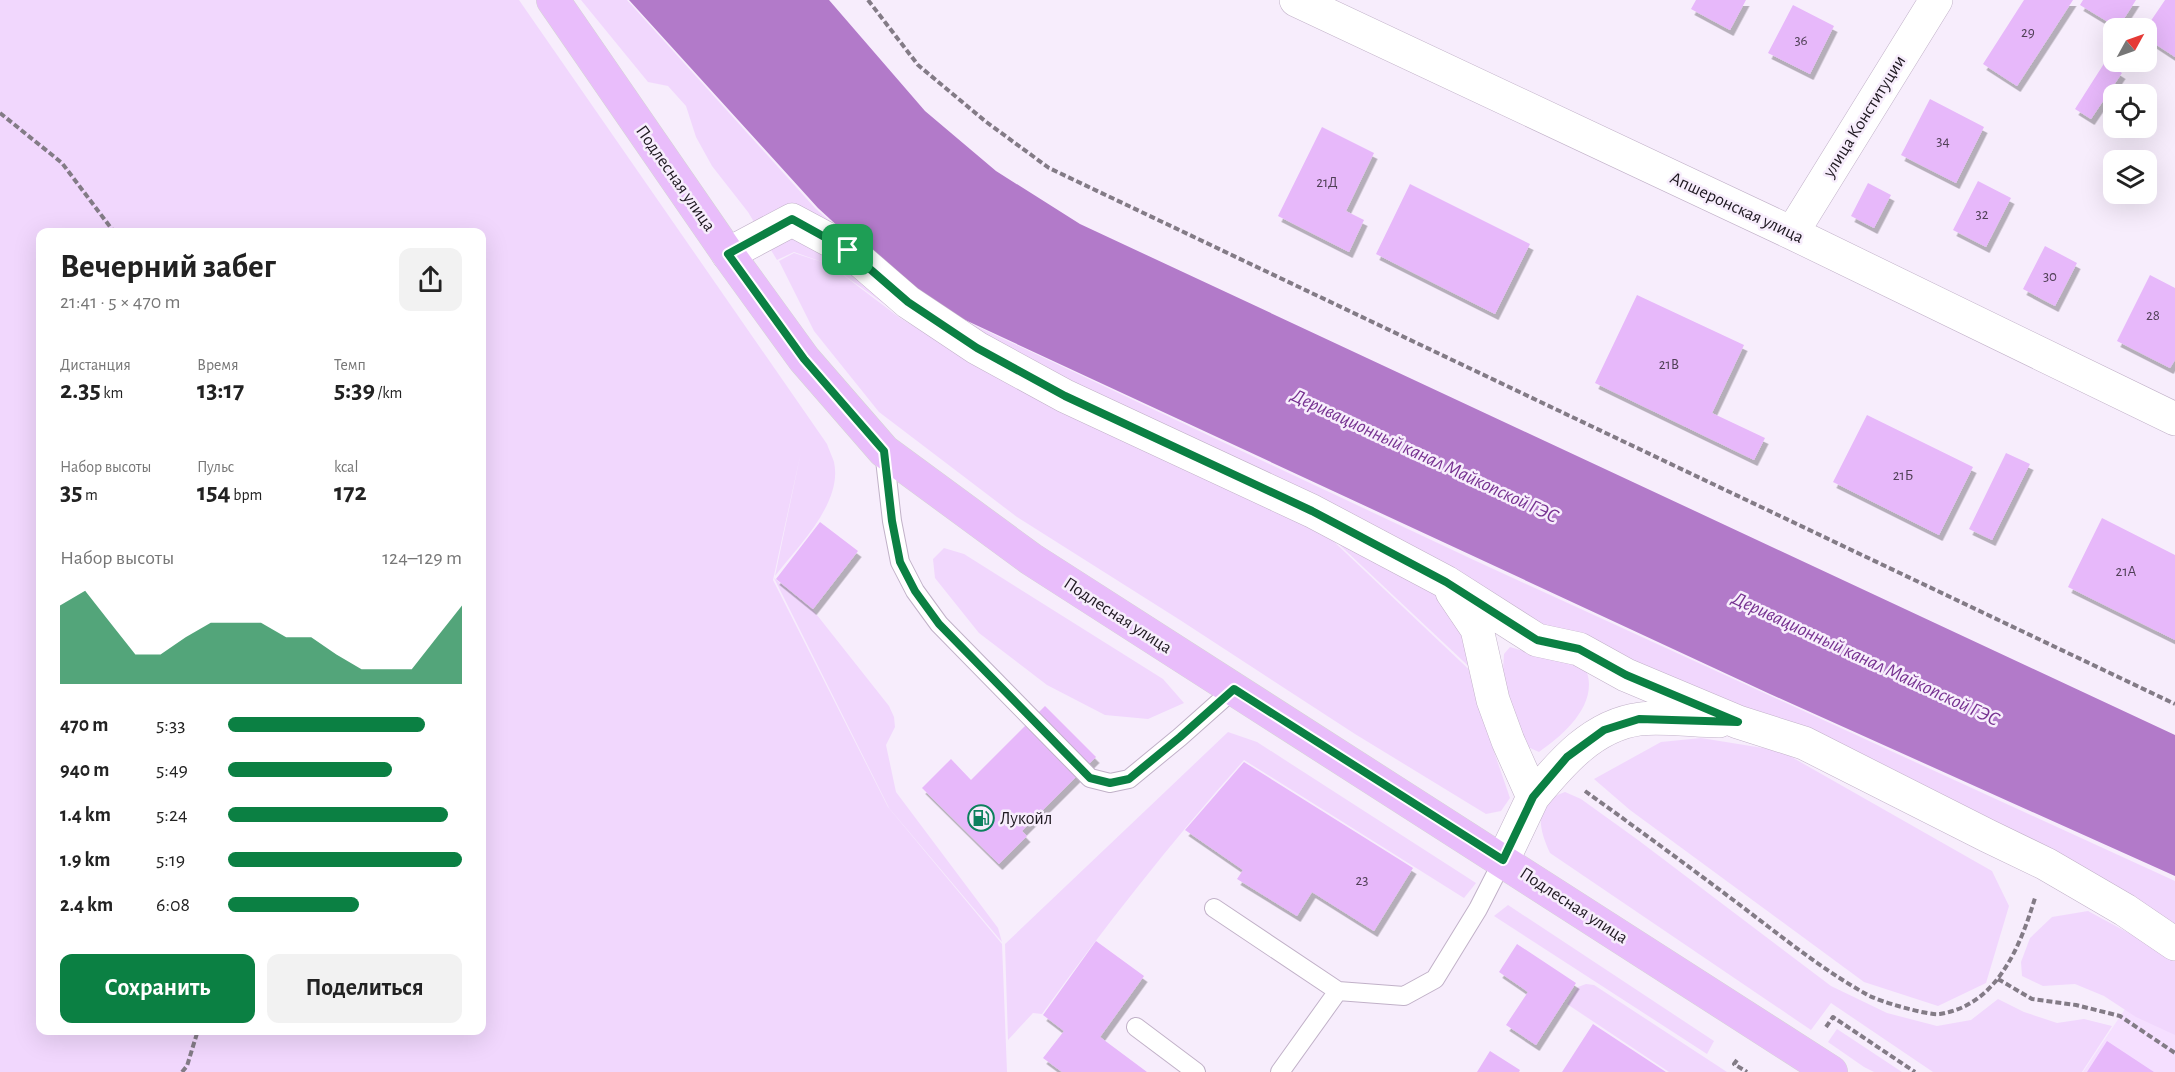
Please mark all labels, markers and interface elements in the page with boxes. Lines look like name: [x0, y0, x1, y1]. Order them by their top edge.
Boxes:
north arrow: [2103, 18, 2157, 72]
map controls: [2103, 18, 2157, 204]
house number: 29: [2021, 25, 2035, 40]
house number: 36: [1794, 33, 1808, 48]
street label: улица Конституции: [1820, 53, 1910, 181]
button: locate: [2103, 84, 2157, 138]
street label: Подлесная улица: [632, 122, 718, 235]
house number: 34: [1936, 134, 1950, 149]
button: layers: [2103, 150, 2157, 204]
street label: Апшеронская улица: [1667, 169, 1806, 247]
house number: 21Д: [1316, 175, 1338, 190]
house number: 32: [1975, 207, 1989, 222]
pin: [822, 224, 873, 275]
icon: arrive: [831, 233, 864, 266]
button: share: [399, 248, 462, 311]
text: Вечерний забег: [60, 251, 276, 284]
house number: 30: [2043, 269, 2057, 284]
text: 21:41 · 5 × 470 m: [60, 292, 181, 312]
house number: 28: [2146, 308, 2160, 323]
text: Дистанция: [60, 357, 131, 373]
text: Время: [197, 357, 239, 373]
text: Темп: [334, 357, 366, 373]
house number: 21В: [1659, 357, 1679, 372]
text: 2.35: [60, 377, 101, 403]
text: 13:17: [197, 377, 244, 403]
text: 5:39: [334, 377, 375, 403]
text: km: [101, 385, 123, 401]
text: /km: [375, 385, 402, 401]
water label: Деривационный канал Майкопской ГЭС: [1287, 385, 1562, 527]
text: Набор высоты: [60, 459, 151, 475]
text: Пульс: [197, 459, 234, 475]
text: kcal: [334, 459, 358, 475]
house number: 21Б: [1893, 468, 1913, 483]
text: 35: [60, 479, 82, 505]
text: 154: [197, 479, 231, 505]
text: 172: [334, 479, 367, 505]
text: m: [82, 487, 98, 503]
text: bpm: [231, 487, 262, 503]
text: Набор высоты: [60, 548, 174, 568]
text: 124–129 m: [382, 548, 462, 568]
house number: 21А: [2116, 564, 2137, 579]
street label: Подлесная улица: [1060, 574, 1175, 657]
water label: Деривационный канал Майкопской ГЭС: [1728, 588, 2003, 730]
text: 470 m: [60, 715, 108, 735]
text: 5:33: [156, 715, 185, 735]
text: 940 m: [60, 760, 109, 780]
text: 5:49: [156, 760, 188, 780]
fuel station icon: Лукойл: [966, 803, 996, 833]
text: 1.4 km: [60, 805, 111, 825]
text: 5:24: [156, 805, 188, 825]
place label: Лукойл: [1000, 810, 1052, 828]
text: 1.9 km: [60, 850, 111, 870]
text: 5:19: [156, 850, 185, 870]
street label: Подлесная улица: [1516, 864, 1631, 947]
house number: 23: [1355, 873, 1369, 888]
text: 2.4 km: [60, 895, 113, 915]
text: 6:08: [156, 895, 190, 915]
button: Сохранить: [60, 954, 255, 1023]
button: Поделиться: [267, 954, 462, 1023]

